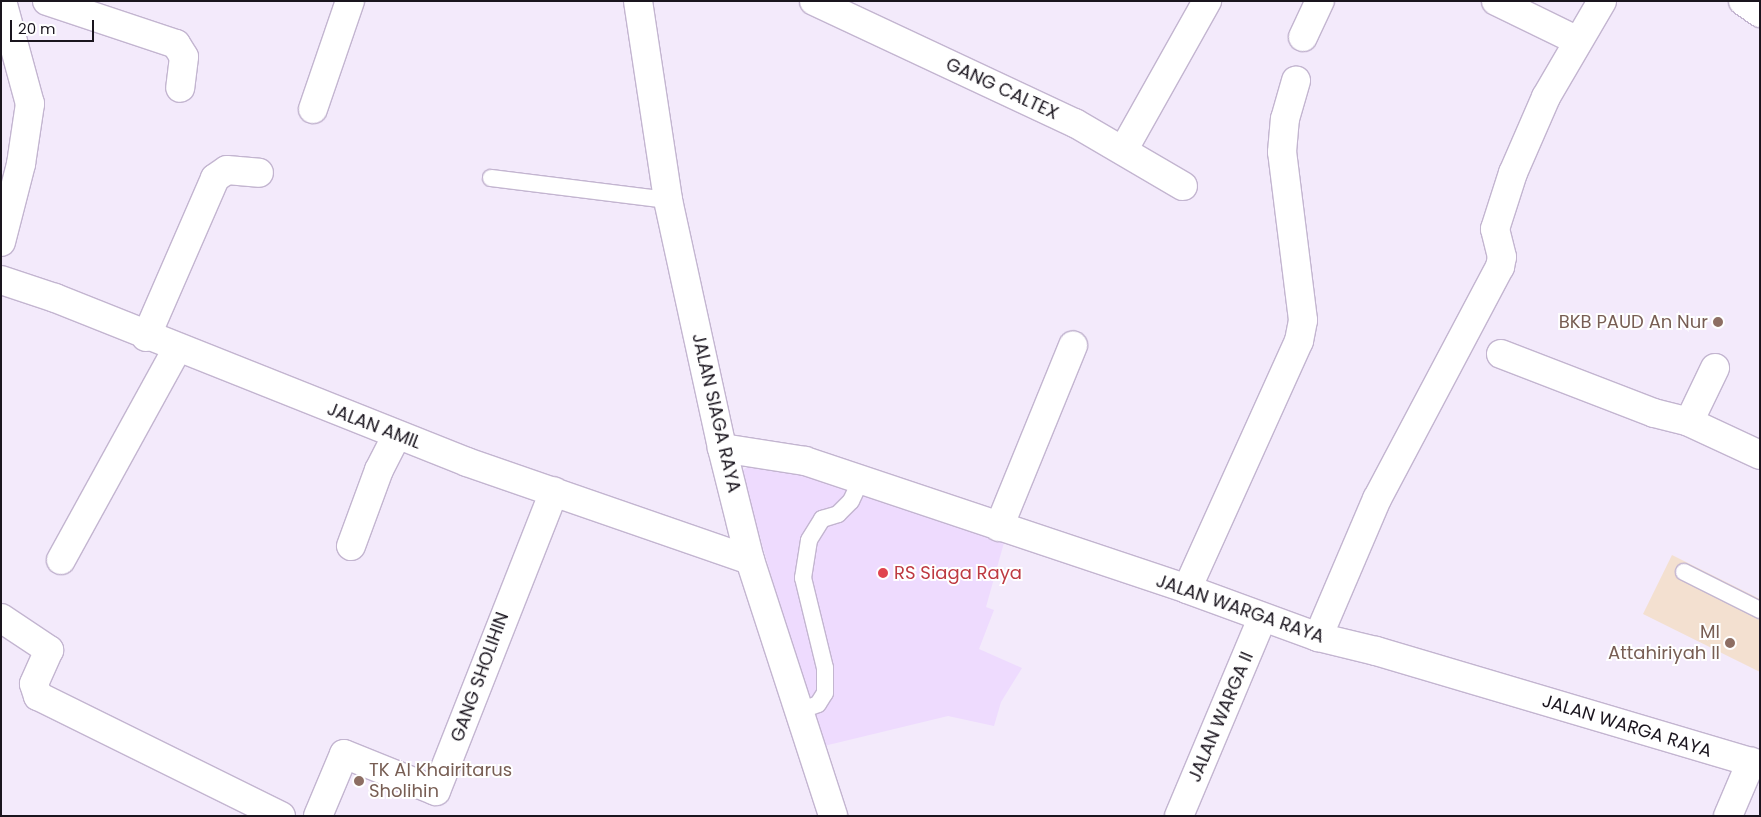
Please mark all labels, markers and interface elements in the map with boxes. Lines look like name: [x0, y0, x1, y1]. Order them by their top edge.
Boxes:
scale bar: [12, 10, 96, 42]
text: 20 m: [18, 18, 56, 39]
street label: GANG CALTEX: [942, 54, 1062, 124]
place label: BKB PAUD An Nur: [1559, 311, 1708, 333]
marker: BKB PAUD An Nur: [1712, 316, 1724, 328]
street label: JALAN SIAGA RAYA: [687, 331, 745, 495]
street label: JALAN AMIL: [324, 398, 424, 454]
place label: RS Siaga Raya: [894, 562, 1022, 584]
marker: RS Siaga Raya: [876, 566, 890, 580]
street label: JALAN WARGA RAYA: [1153, 570, 1327, 648]
street label: GANG SHOLIHIN: [447, 609, 513, 745]
place label: MI Attahiriyah II: [1608, 622, 1720, 664]
marker: MI Attahiriyah II: [1724, 637, 1736, 649]
street label: JALAN WARGA II: [1184, 649, 1258, 785]
street label: JALAN WARGA RAYA: [1540, 690, 1714, 762]
place label: TK Al Khairitarus Sholihin: [369, 760, 512, 802]
marker: TK Al Khairitarus Sholihin: [353, 775, 365, 787]

